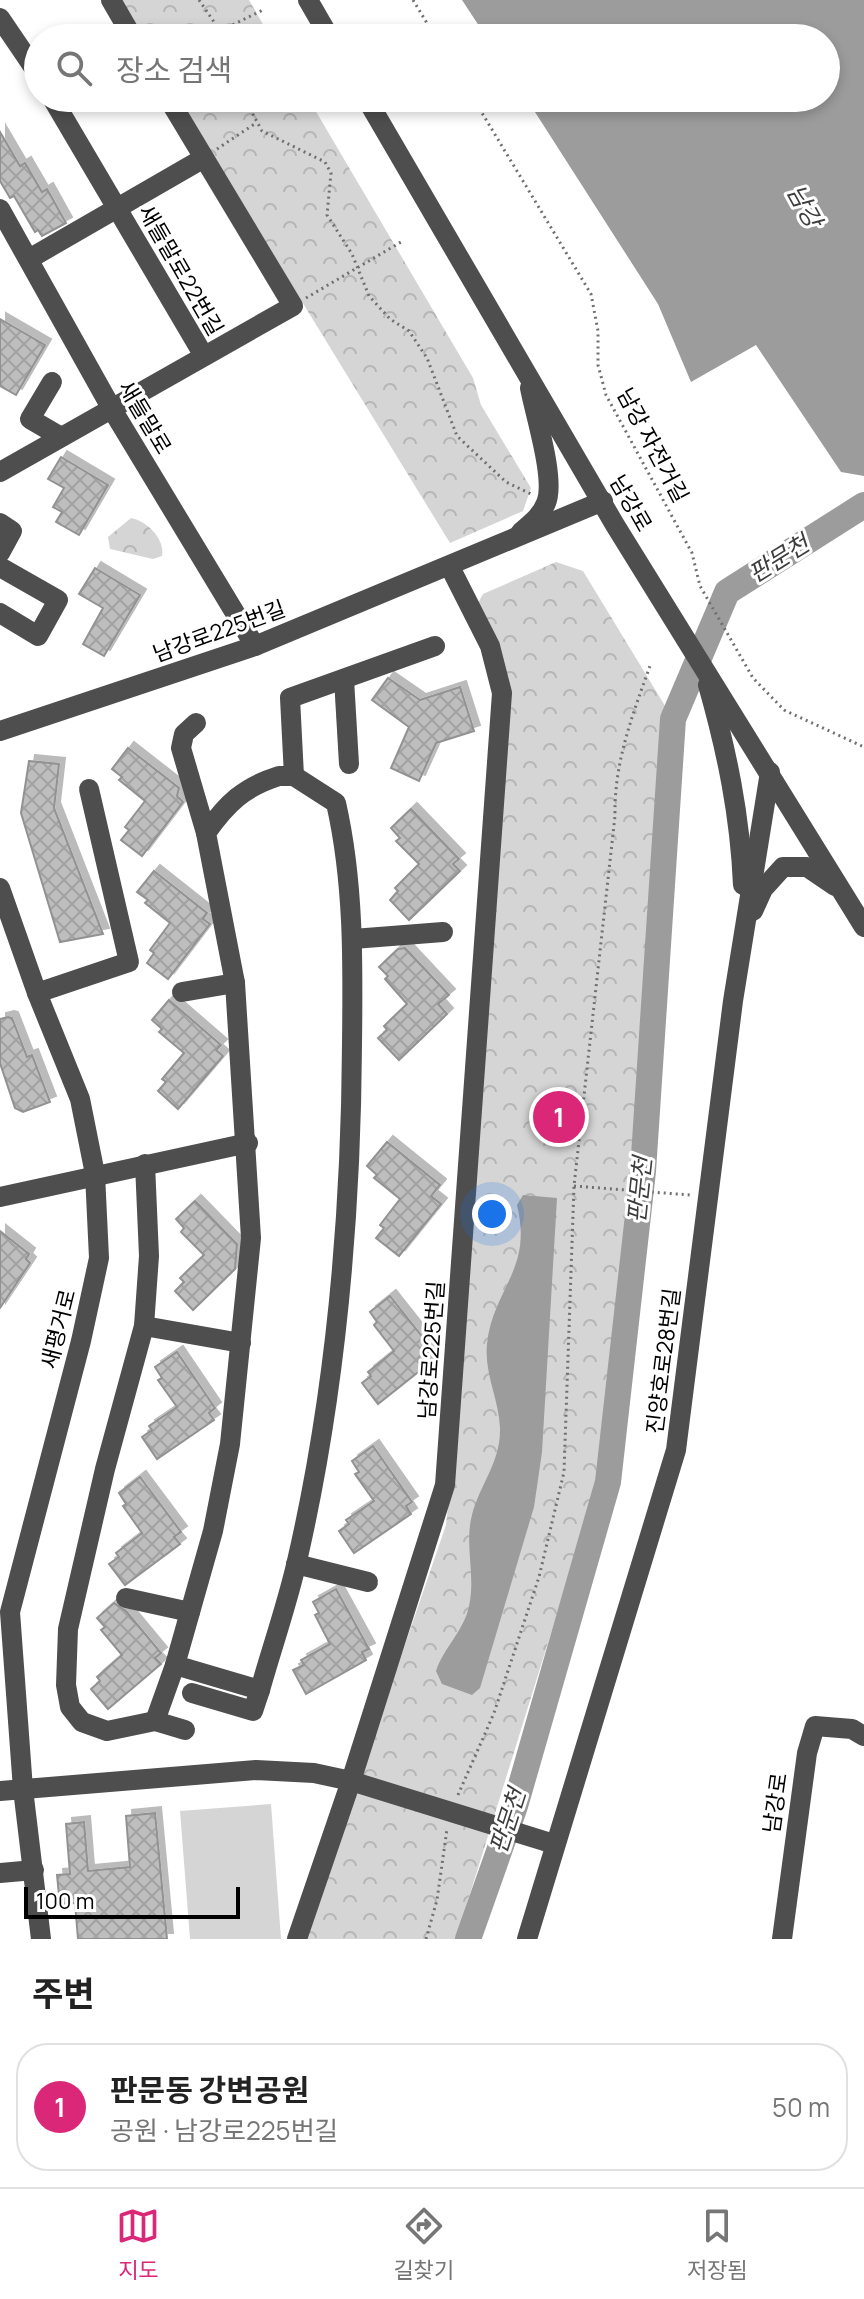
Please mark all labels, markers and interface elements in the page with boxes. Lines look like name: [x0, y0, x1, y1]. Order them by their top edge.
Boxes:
search box: [24, 24, 840, 112]
icon: search: [52, 46, 96, 90]
text: 장소 검색: [116, 49, 232, 90]
water label: 남강: [780, 178, 832, 235]
street label: 새들말로22번길: [131, 199, 231, 341]
street label: 새들말로: [111, 375, 179, 459]
street label: 남강 자전거길: [610, 382, 696, 508]
street label: 남강로: [603, 469, 659, 537]
water label: 판문천: [741, 525, 818, 589]
street label: 남강로225번길: [149, 593, 289, 669]
pin: 1: [533, 1087, 585, 1147]
water label: 판문천: [619, 1152, 659, 1225]
your location: [472, 1194, 512, 1234]
street label: 남강로225번길: [411, 1280, 451, 1420]
street label: 새평거로: [34, 1286, 82, 1372]
street label: 진양호로28번길: [639, 1286, 687, 1436]
street label: 남강로: [756, 1771, 794, 1835]
water label: 판문천: [481, 1781, 533, 1857]
scale bar: [24, 1883, 240, 1919]
text: 100 m: [36, 1886, 94, 1916]
text: 주변: [32, 1970, 95, 2016]
text: 판문동 강변공원: [110, 2069, 309, 2110]
text: 1: [54, 2089, 66, 2125]
text: 50 m: [772, 2089, 830, 2125]
text: 공원 · 남강로225번길: [110, 2112, 338, 2148]
tab: 지도: [116, 2204, 160, 2285]
tab: 길찾기: [393, 2204, 454, 2285]
tab: 저장됨: [687, 2204, 748, 2285]

